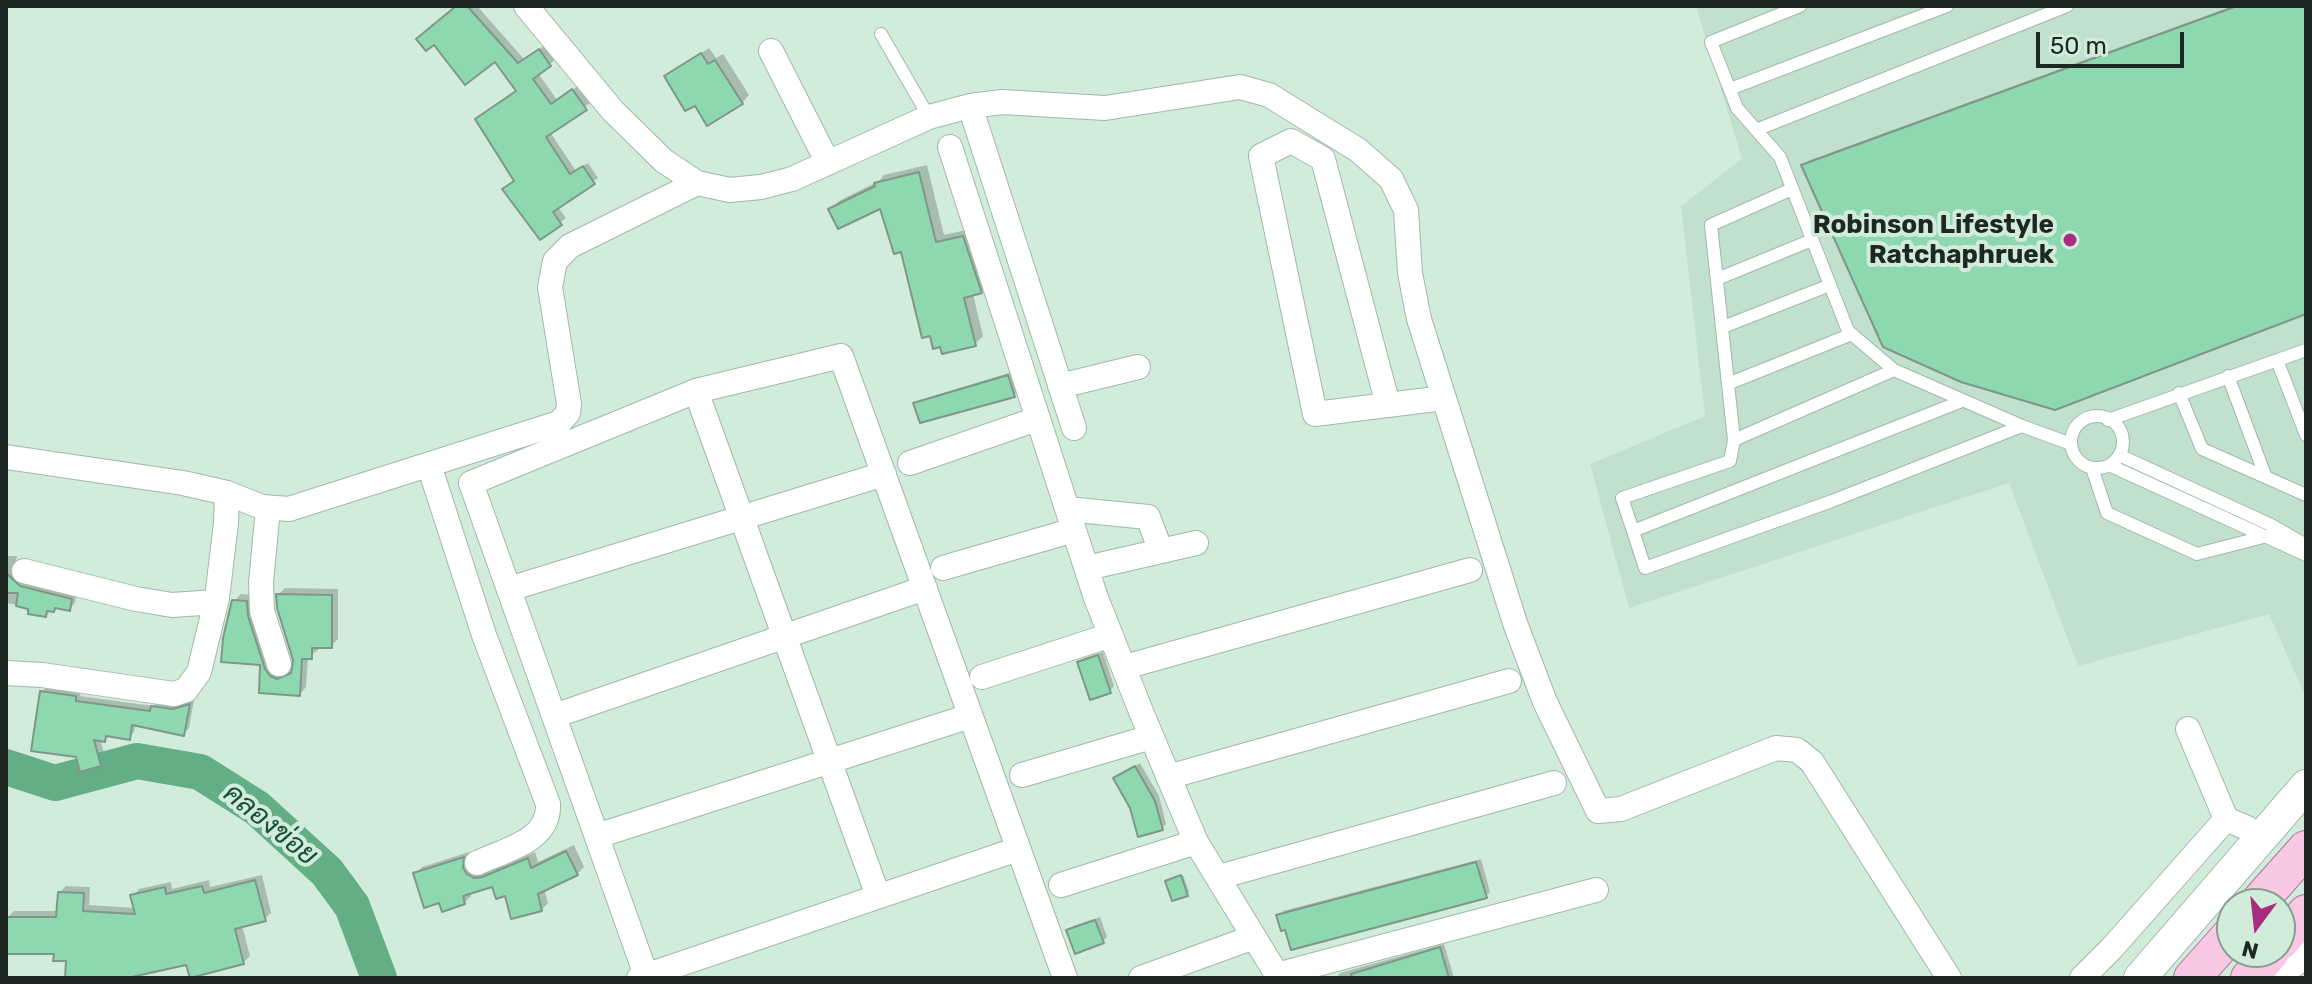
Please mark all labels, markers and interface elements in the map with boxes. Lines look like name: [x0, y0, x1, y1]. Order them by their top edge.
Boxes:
scale bar: [2040, 16, 2188, 66]
text: 50 m: [2050, 32, 2107, 60]
place label: Robinson Lifestyle Ratchaphruek: [1813, 209, 2054, 270]
marker: Robinson Lifestyle Ratchaphruek: [2061, 231, 2079, 249]
water label: คลองข่อย: [216, 777, 324, 873]
north arrow: [2216, 888, 2296, 968]
text: N: [2239, 935, 2261, 965]

